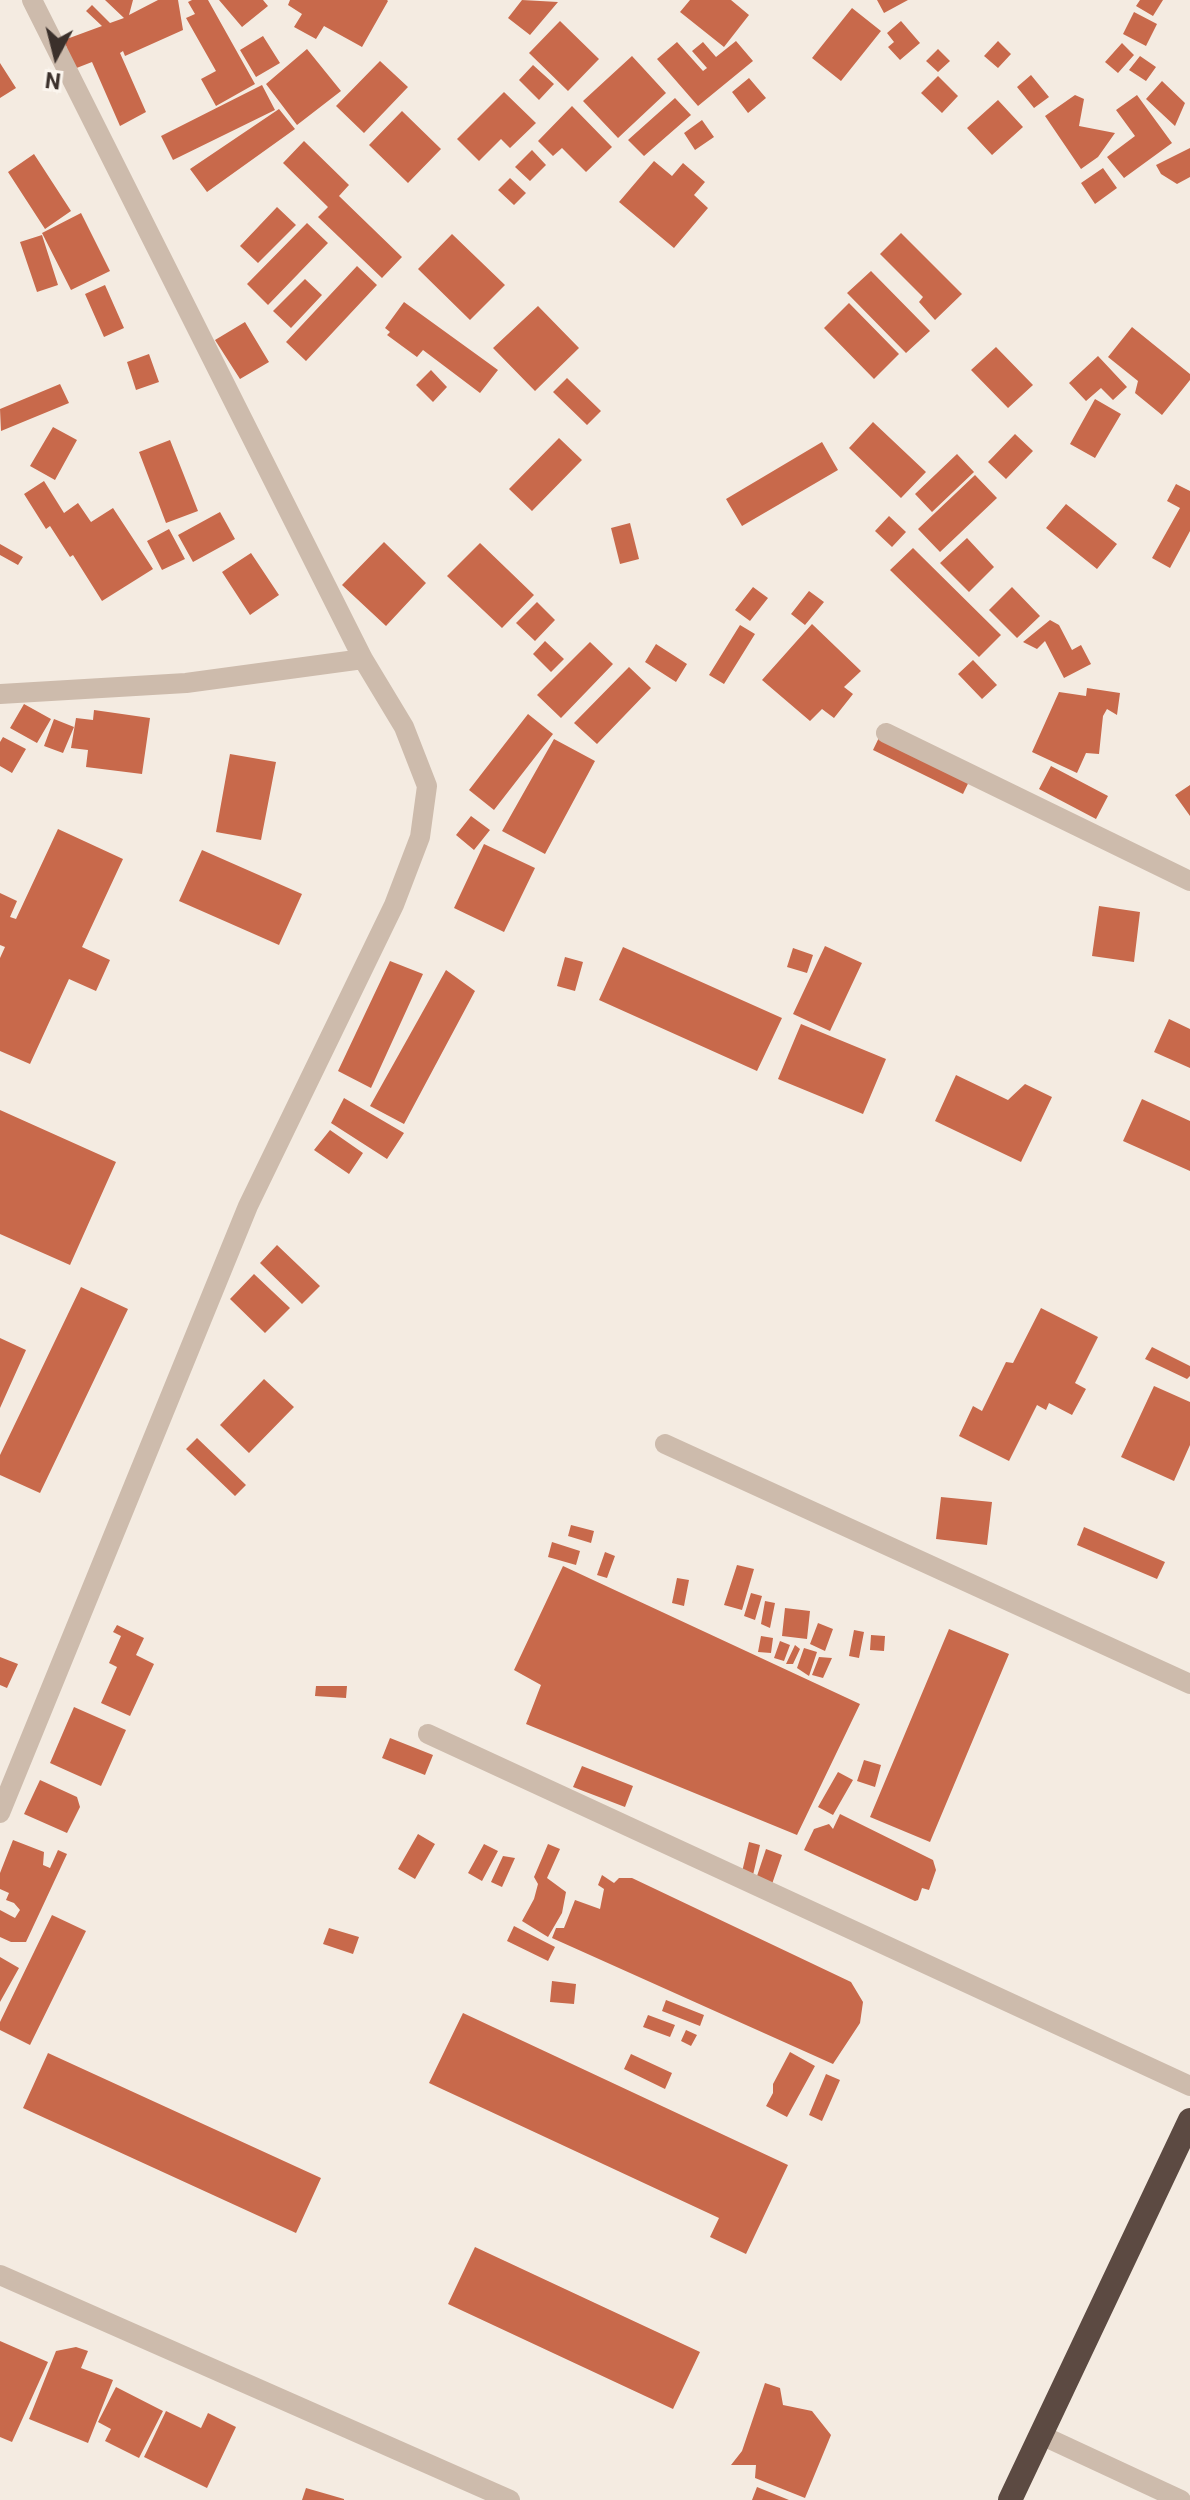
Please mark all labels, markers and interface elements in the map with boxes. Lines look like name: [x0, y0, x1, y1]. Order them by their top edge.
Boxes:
north arrow: [16, 16, 96, 96]
text: N: [44, 67, 62, 94]

